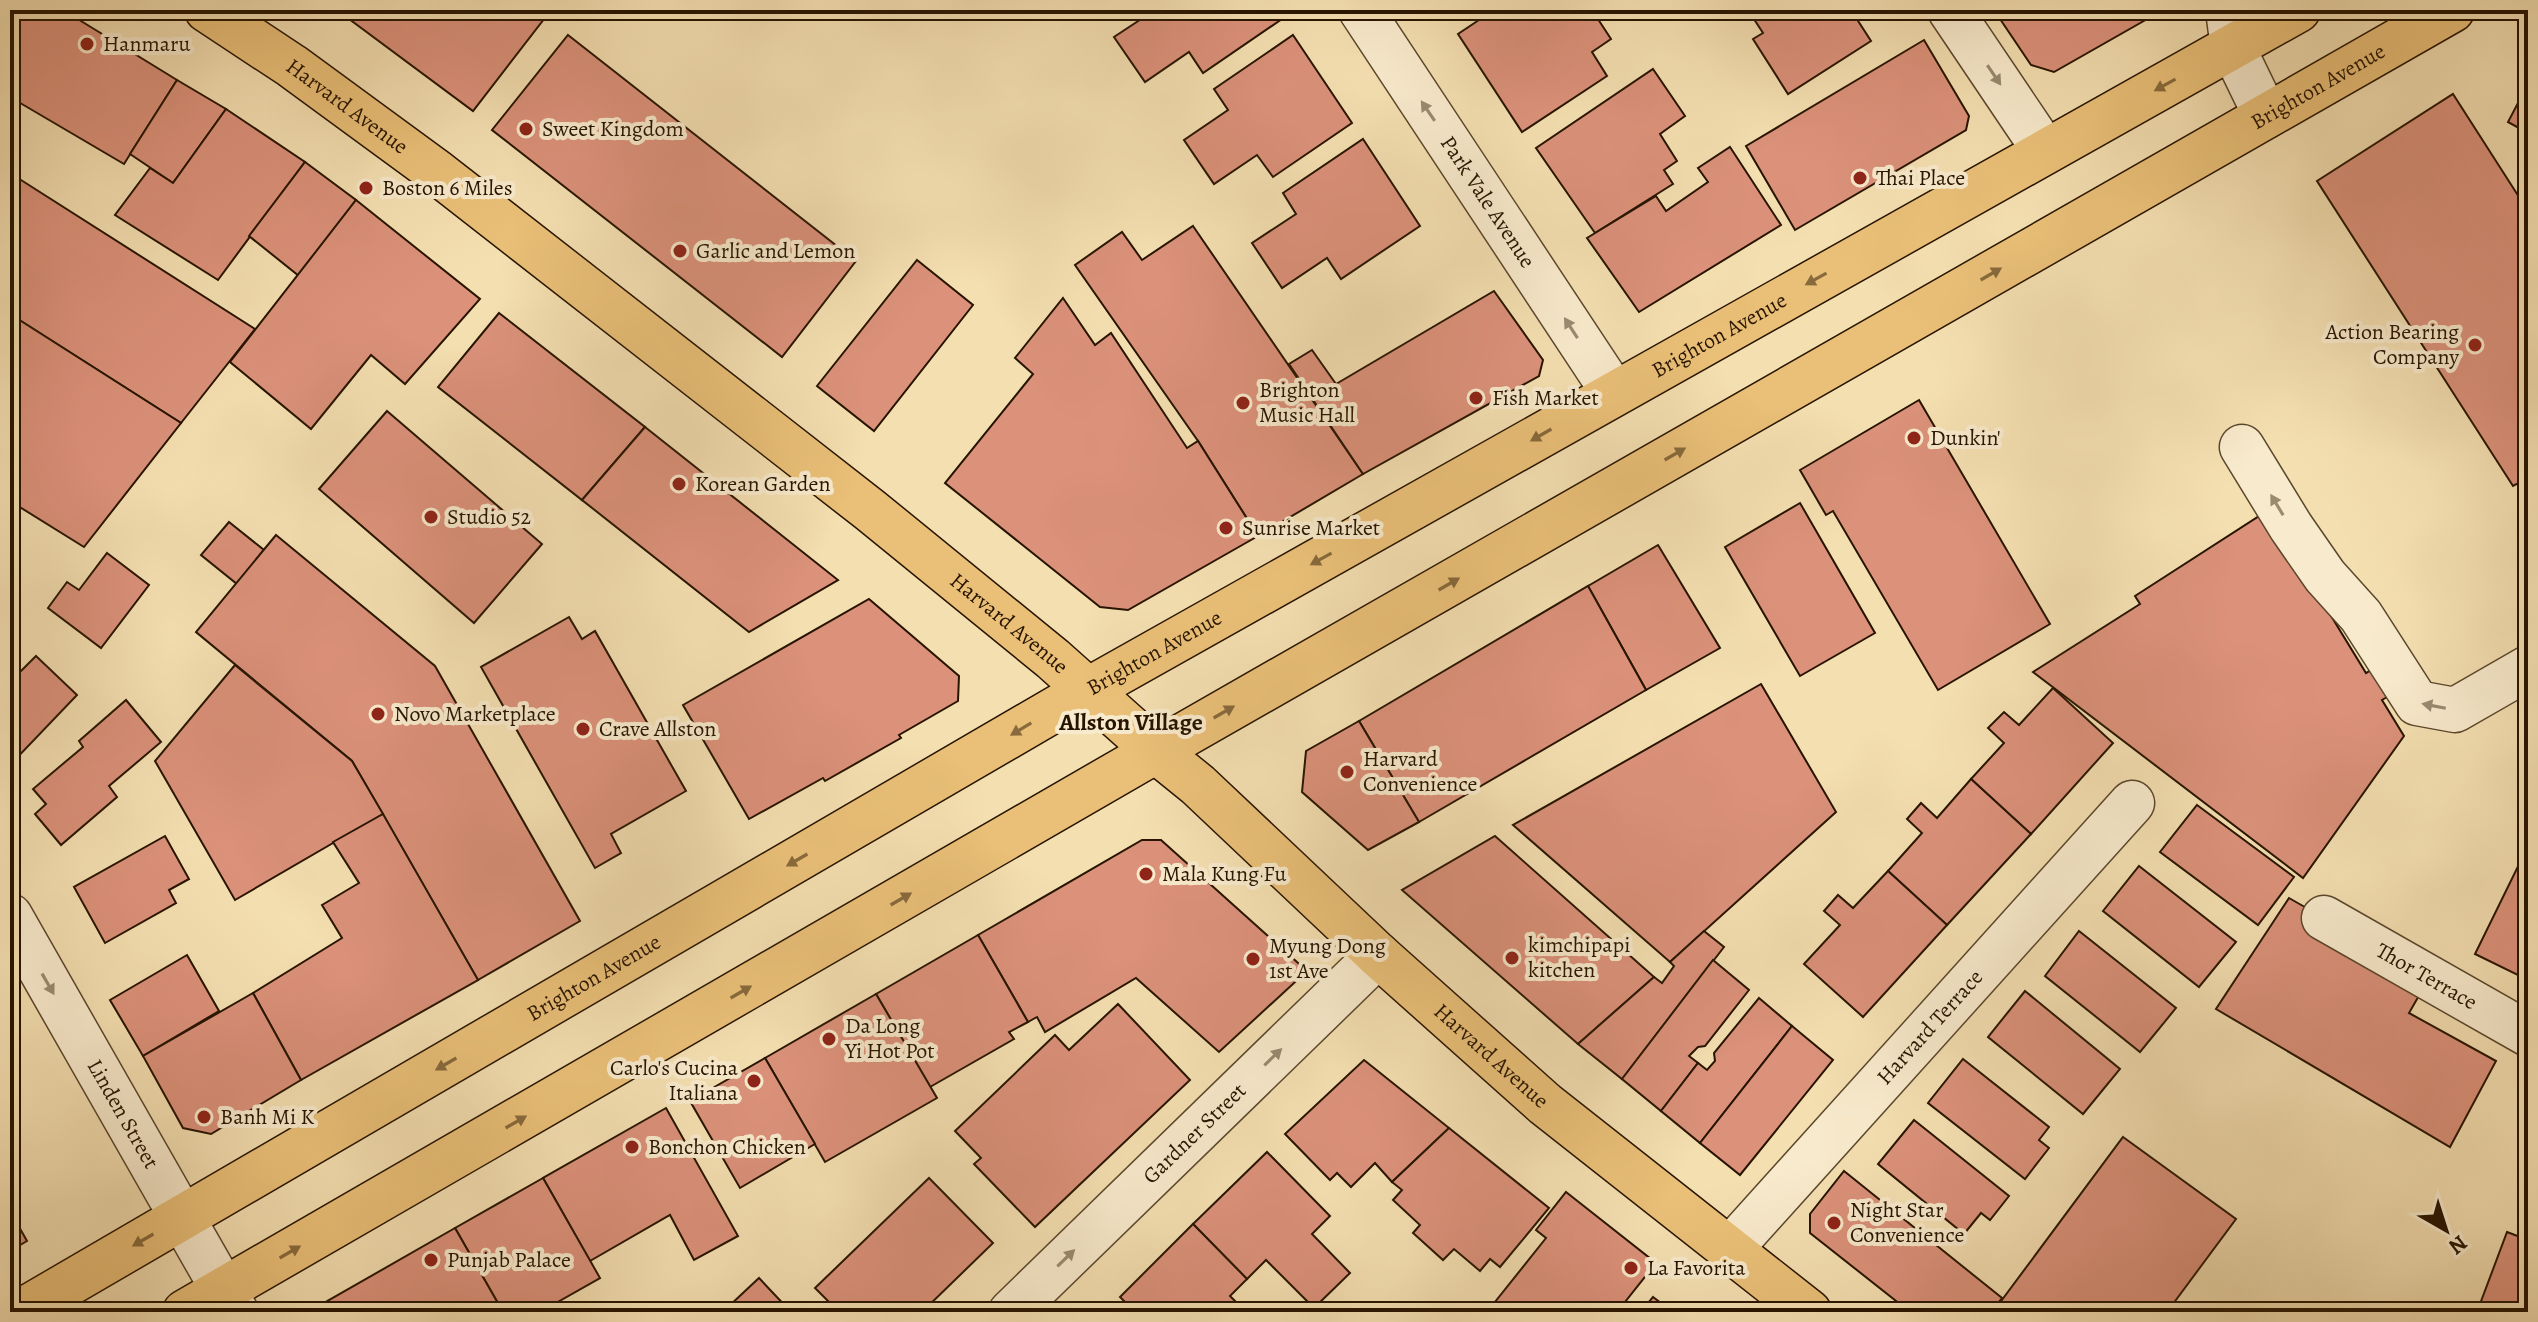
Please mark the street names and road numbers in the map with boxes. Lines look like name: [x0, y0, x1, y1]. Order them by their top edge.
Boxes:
street label: Brighton Avenue: [2245, 36, 2391, 137]
street label: Harvard Avenue: [280, 51, 414, 161]
street label: Park Vale Avenue: [1433, 130, 1542, 274]
street label: Brighton Avenue: [1646, 285, 1792, 385]
street label: Harvard Avenue: [943, 566, 1075, 681]
street label: Brighton Avenue: [1081, 603, 1227, 703]
street label: Brighton Avenue: [521, 927, 666, 1029]
street label: Thor Terrace: [2371, 936, 2483, 1017]
street label: Harvard Terrace: [1870, 963, 1990, 1091]
street label: Harvard Avenue: [1427, 996, 1555, 1115]
street label: Linden Street: [80, 1054, 166, 1174]
street label: Gardner Street: [1136, 1076, 1253, 1191]

